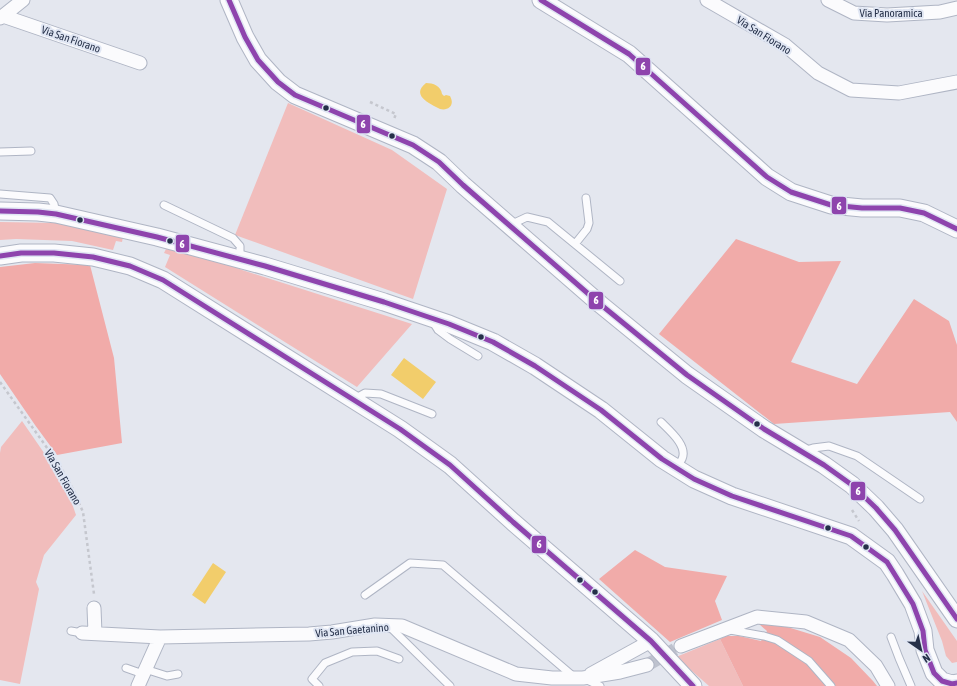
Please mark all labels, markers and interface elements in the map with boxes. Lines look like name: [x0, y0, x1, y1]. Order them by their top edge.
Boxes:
street label: Via Panoramica: [859, 7, 923, 19]
street label: Via San Fiorano: [735, 14, 793, 56]
street label: Via San Fiorano: [40, 23, 102, 55]
line badge: 6: [635, 57, 651, 76]
text: 6: [640, 60, 646, 72]
unlabelled marker: [321, 103, 331, 113]
line badge: 6: [356, 114, 371, 134]
text: 6: [360, 118, 366, 130]
unlabelled marker: [387, 131, 397, 141]
line badge: 6: [831, 196, 847, 215]
text: 6: [836, 200, 842, 212]
unlabelled marker: [75, 215, 85, 225]
line badge: 6: [175, 234, 190, 253]
unlabelled marker: [165, 236, 175, 246]
text: 6: [179, 238, 185, 250]
line badge: 6: [588, 291, 604, 310]
text: 6: [593, 294, 599, 306]
unlabelled marker: [476, 332, 486, 342]
unlabelled marker: [752, 419, 762, 429]
street label: Via San Fiorano: [42, 447, 84, 507]
line badge: 6: [850, 481, 866, 501]
text: 6: [855, 485, 861, 497]
unlabelled marker: [823, 523, 833, 533]
line badge: 6: [531, 535, 547, 554]
text: 6: [536, 538, 542, 550]
unlabelled marker: [861, 542, 871, 552]
unlabelled marker: [575, 575, 585, 585]
unlabelled marker: [590, 587, 600, 597]
street label: Via San Gaetanino: [315, 621, 389, 639]
north arrow: [901, 630, 941, 670]
text: N: [921, 651, 933, 665]

